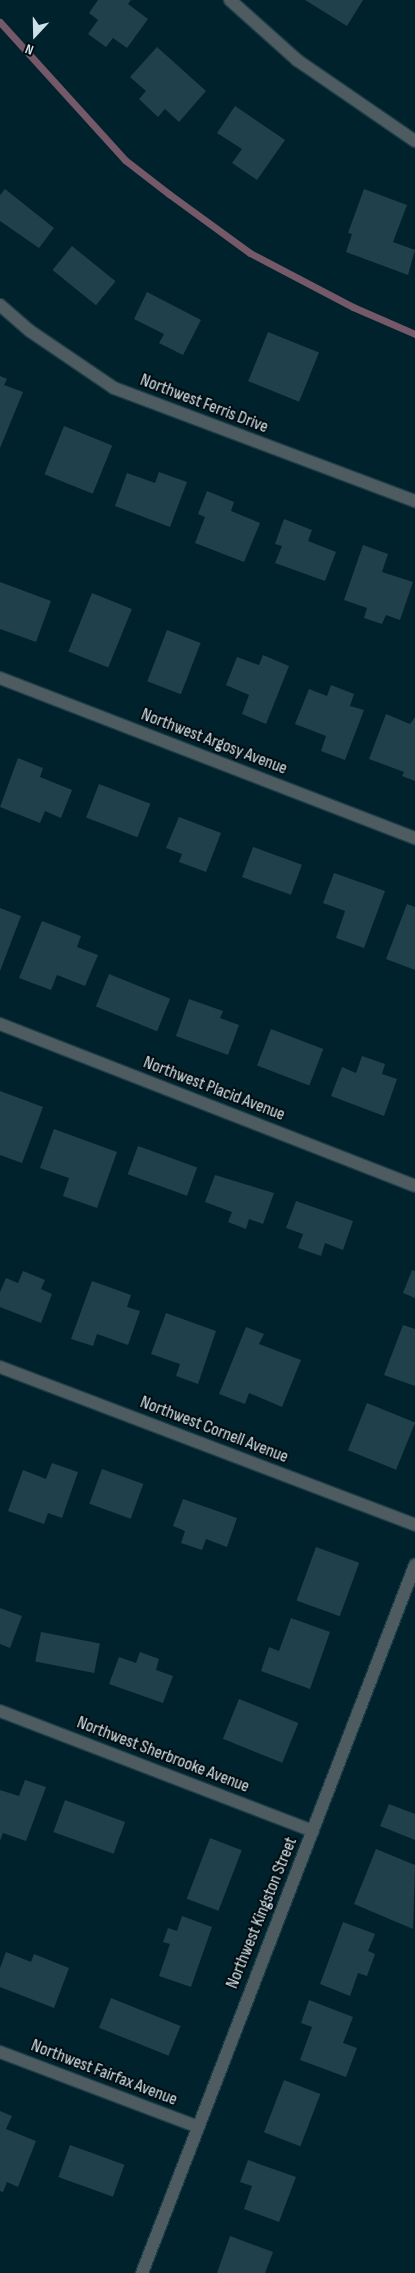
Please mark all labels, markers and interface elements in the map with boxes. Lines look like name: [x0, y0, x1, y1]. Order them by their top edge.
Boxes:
north arrow: [10, 10, 60, 60]
text: N: [23, 40, 36, 59]
street label: Northwest Ferris Drive: [137, 370, 271, 438]
street label: Northwest Argosy Avenue: [138, 704, 290, 780]
street label: Northwest Placid Avenue: [140, 1052, 288, 1126]
street label: Northwest Cornell Avenue: [137, 1392, 291, 1468]
street label: Northwest Sherbrooke Avenue: [74, 1712, 252, 1798]
street label: Northwest Kingston Street: [222, 1834, 302, 1992]
street label: Northwest Fairfax Avenue: [28, 2035, 180, 2111]

